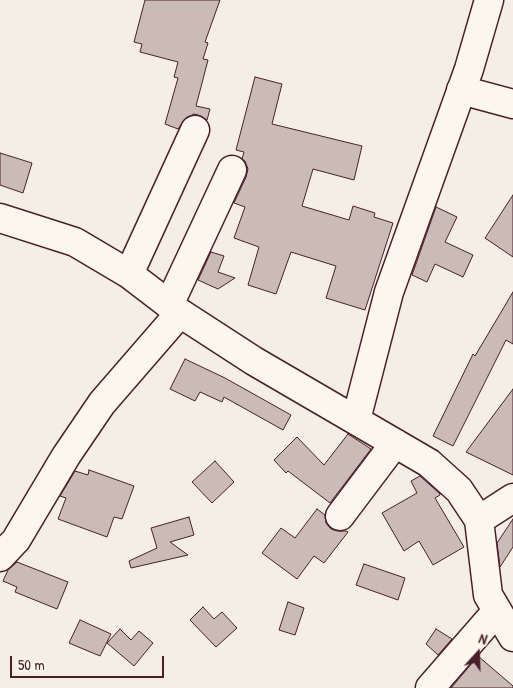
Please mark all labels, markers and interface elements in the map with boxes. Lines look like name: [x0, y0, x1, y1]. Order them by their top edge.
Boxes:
north arrow: [453, 628, 503, 678]
text: N: [477, 628, 490, 649]
scale bar: [12, 646, 166, 678]
text: 50 m: [18, 654, 45, 675]

